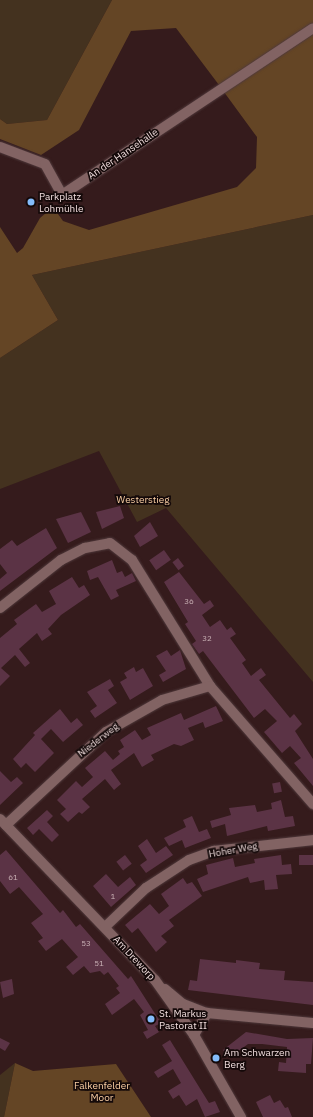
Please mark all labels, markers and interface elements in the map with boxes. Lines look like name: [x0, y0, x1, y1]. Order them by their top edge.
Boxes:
street label: An der Hansehalle: [86, 126, 160, 182]
place label: Parkplatz Lohmühle: [39, 190, 83, 214]
marker: Parkplatz Lohmühle: [26, 197, 36, 207]
park label: Westerstieg: [116, 494, 170, 506]
house number: 36: [184, 597, 194, 607]
house number: 32: [202, 634, 212, 644]
street label: Niederweg: [75, 720, 121, 760]
street label: Hoher Weg: [208, 840, 258, 860]
house number: 61: [8, 873, 18, 883]
house number: 1: [111, 892, 115, 902]
street label: Am Dreworp: [111, 933, 157, 983]
house number: 53: [81, 939, 91, 949]
house number: 51: [94, 959, 104, 969]
place label: St. Markus Pastorat II: [159, 1007, 207, 1030]
marker: St. Markus Pastorat II: [146, 1014, 156, 1024]
place label: Am Schwarzen Berg: [224, 1046, 290, 1070]
marker: Am Schwarzen Berg: [211, 1053, 221, 1063]
park label: Falkenfelder Moor: [74, 1079, 130, 1102]

